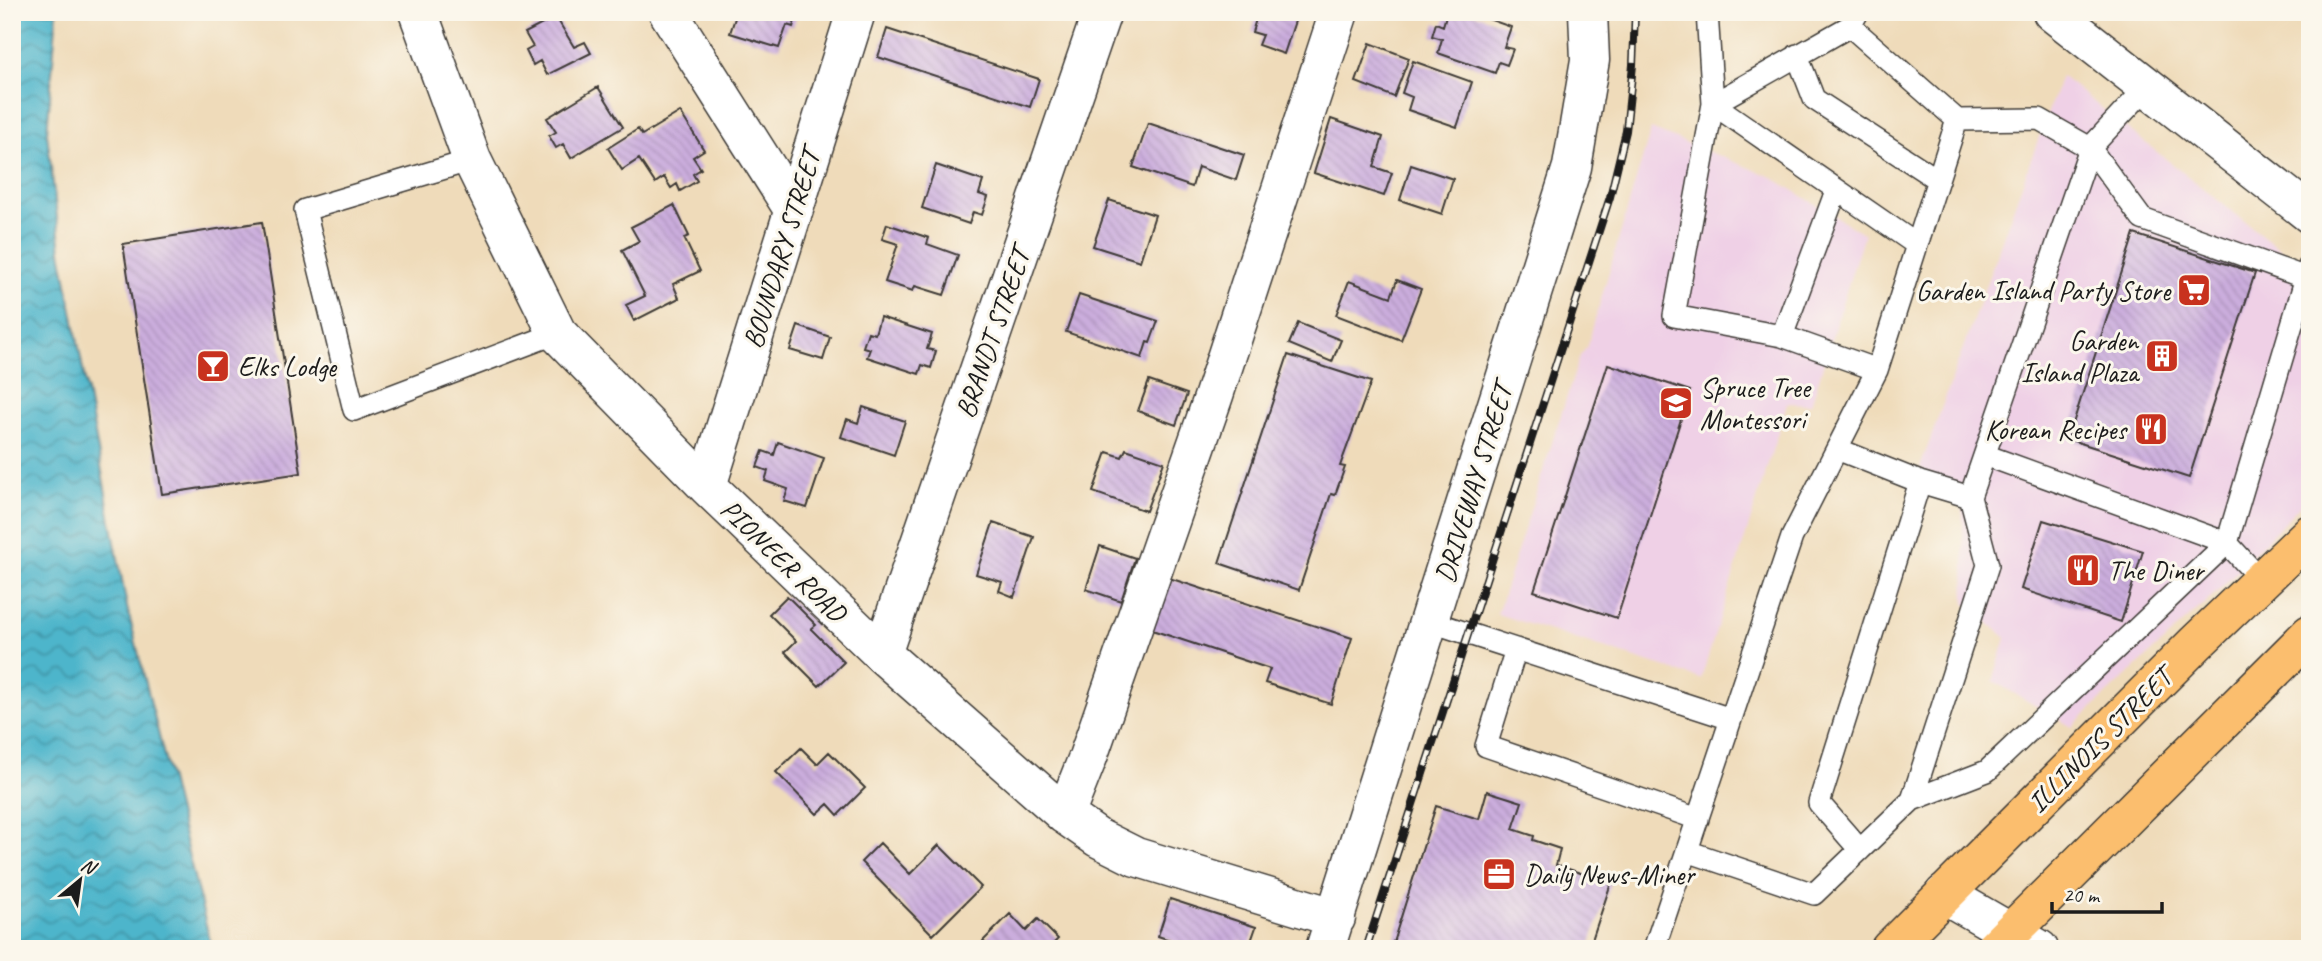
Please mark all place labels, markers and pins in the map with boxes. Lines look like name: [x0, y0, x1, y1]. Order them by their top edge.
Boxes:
supermarket icon: Garden Island Party Store: [2175, 271, 2213, 309]
place label: Garden Island Party Store: [1916, 273, 2172, 308]
place label: Garden Island Plaza: [2021, 323, 2141, 390]
building icon: Garden Island Plaza: [2143, 337, 2181, 375]
bar icon: Elks Lodge: [194, 347, 232, 385]
place label: Elks Lodge: [238, 349, 338, 384]
place label: Spruce Tree Montessori: [1700, 370, 1812, 437]
school or university icon: Spruce Tree Montessori: [1657, 384, 1695, 422]
restaurant icon: Korean Recipes: [2132, 410, 2170, 448]
place label: Korean Recipes: [1985, 412, 2128, 447]
restaurant icon: The Diner: [2064, 551, 2102, 589]
place label: The Diner: [2108, 553, 2205, 588]
office icon: Daily News-Miner: [1480, 855, 1518, 893]
place label: Daily News-Miner: [1524, 857, 1696, 892]

